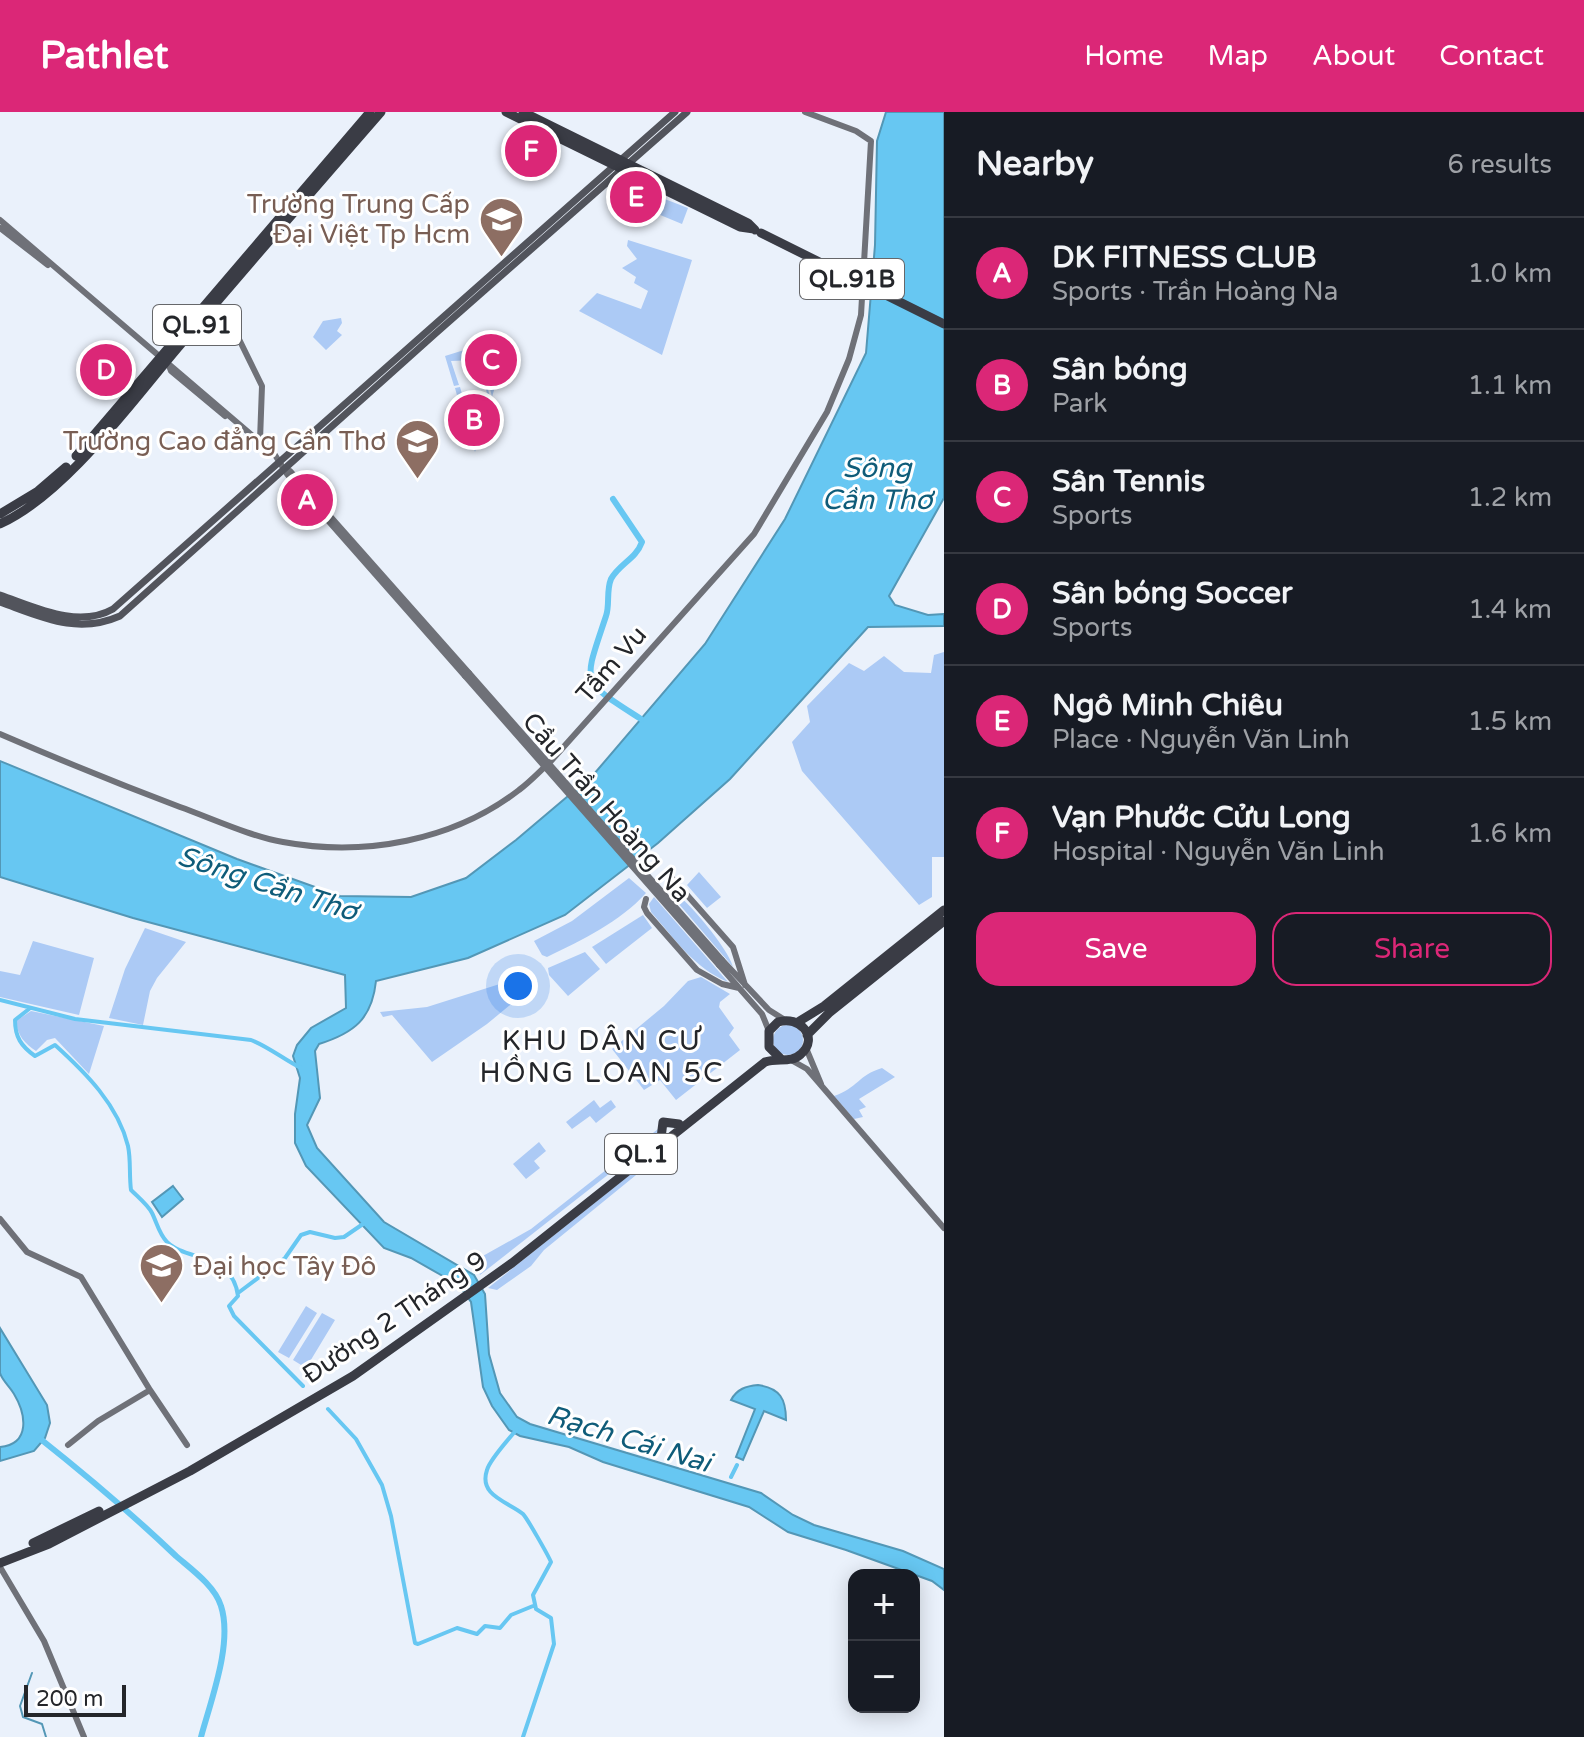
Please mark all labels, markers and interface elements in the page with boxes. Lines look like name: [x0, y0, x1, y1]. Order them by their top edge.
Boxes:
text: Pathlet: [40, 33, 169, 79]
text: Home: [1084, 39, 1164, 73]
text: Map: [1208, 39, 1268, 73]
text: About: [1312, 39, 1395, 73]
text: Contact: [1439, 39, 1544, 73]
pin: F: [505, 121, 557, 181]
text: Nearby: [976, 144, 1094, 185]
text: 6 results: [1447, 149, 1552, 180]
pin: E: [610, 167, 662, 227]
place label: Trường Trung Cấp Đại Việt Tp Hcm: [247, 189, 470, 250]
school or university icon: Trường Trung Cấp Đại Việt Tp Hcm: [477, 195, 525, 258]
text: DK FITNESS CLUB: [1052, 239, 1317, 276]
text: A: [992, 258, 1012, 289]
text: 1.0 km: [1468, 258, 1552, 289]
road number: QL.91B: [800, 259, 904, 299]
text: Sports · Trần Hoàng Na: [1052, 276, 1338, 307]
road number: QL.91: [153, 305, 241, 345]
pin: C: [465, 330, 517, 390]
pin: D: [80, 340, 132, 400]
text: Sân bóng: [1052, 351, 1188, 388]
text: B: [993, 370, 1011, 401]
text: 1.1 km: [1468, 370, 1552, 401]
text: Park: [1052, 388, 1108, 419]
pin: B: [448, 390, 500, 450]
school or university icon: Trường Cao đẳng Cần Thơ: [393, 417, 441, 480]
place label: Trường Cao đẳng Cần Thơ: [63, 426, 386, 457]
water label: Sông Cần Thơ: [822, 451, 935, 517]
text: Sân Tennis: [1052, 463, 1205, 500]
pin: A: [281, 470, 333, 530]
text: C: [993, 482, 1011, 513]
text: 1.2 km: [1468, 482, 1552, 513]
text: Sports: [1052, 500, 1132, 531]
text: Sân bóng Soccer: [1052, 575, 1293, 612]
text: D: [992, 594, 1012, 625]
text: 1.4 km: [1468, 594, 1552, 625]
text: Sports: [1052, 612, 1132, 643]
street label: Tầm Vu: [570, 620, 653, 709]
text: Ngô Minh Chiêu: [1052, 687, 1283, 724]
street label: Cầu Trần Hoàng Na: [516, 706, 697, 908]
text: E: [994, 706, 1010, 737]
text: 1.5 km: [1468, 706, 1552, 737]
text: Place · Nguyễn Văn Linh: [1052, 724, 1350, 755]
text: Vạn Phước Cửu Long: [1052, 799, 1351, 836]
text: F: [994, 818, 1010, 849]
text: 1.6 km: [1468, 818, 1552, 849]
text: Hospital · Nguyễn Văn Linh: [1052, 836, 1385, 867]
water label: Sông Cần Thơ: [174, 839, 365, 930]
button: Save: [976, 912, 1256, 986]
button: Share: [1272, 912, 1552, 986]
your location: [498, 966, 538, 1006]
district label: KHU DÂN CƯ HỒNG LOAN 5C: [480, 1024, 724, 1090]
road number: QL.1: [605, 1134, 677, 1174]
school or university icon: Đại học Tây Đô: [138, 1242, 186, 1305]
street label: Đường 2 Tháng 9: [297, 1244, 492, 1390]
place label: Đại học Tây Đô: [193, 1251, 376, 1282]
water label: Rạch Cái Nai: [543, 1398, 718, 1481]
map controls: [848, 1569, 920, 1713]
button: +: [848, 1569, 920, 1641]
button: −: [848, 1641, 920, 1713]
scale bar: [24, 1681, 126, 1717]
text: 200 m: [36, 1686, 103, 1712]

